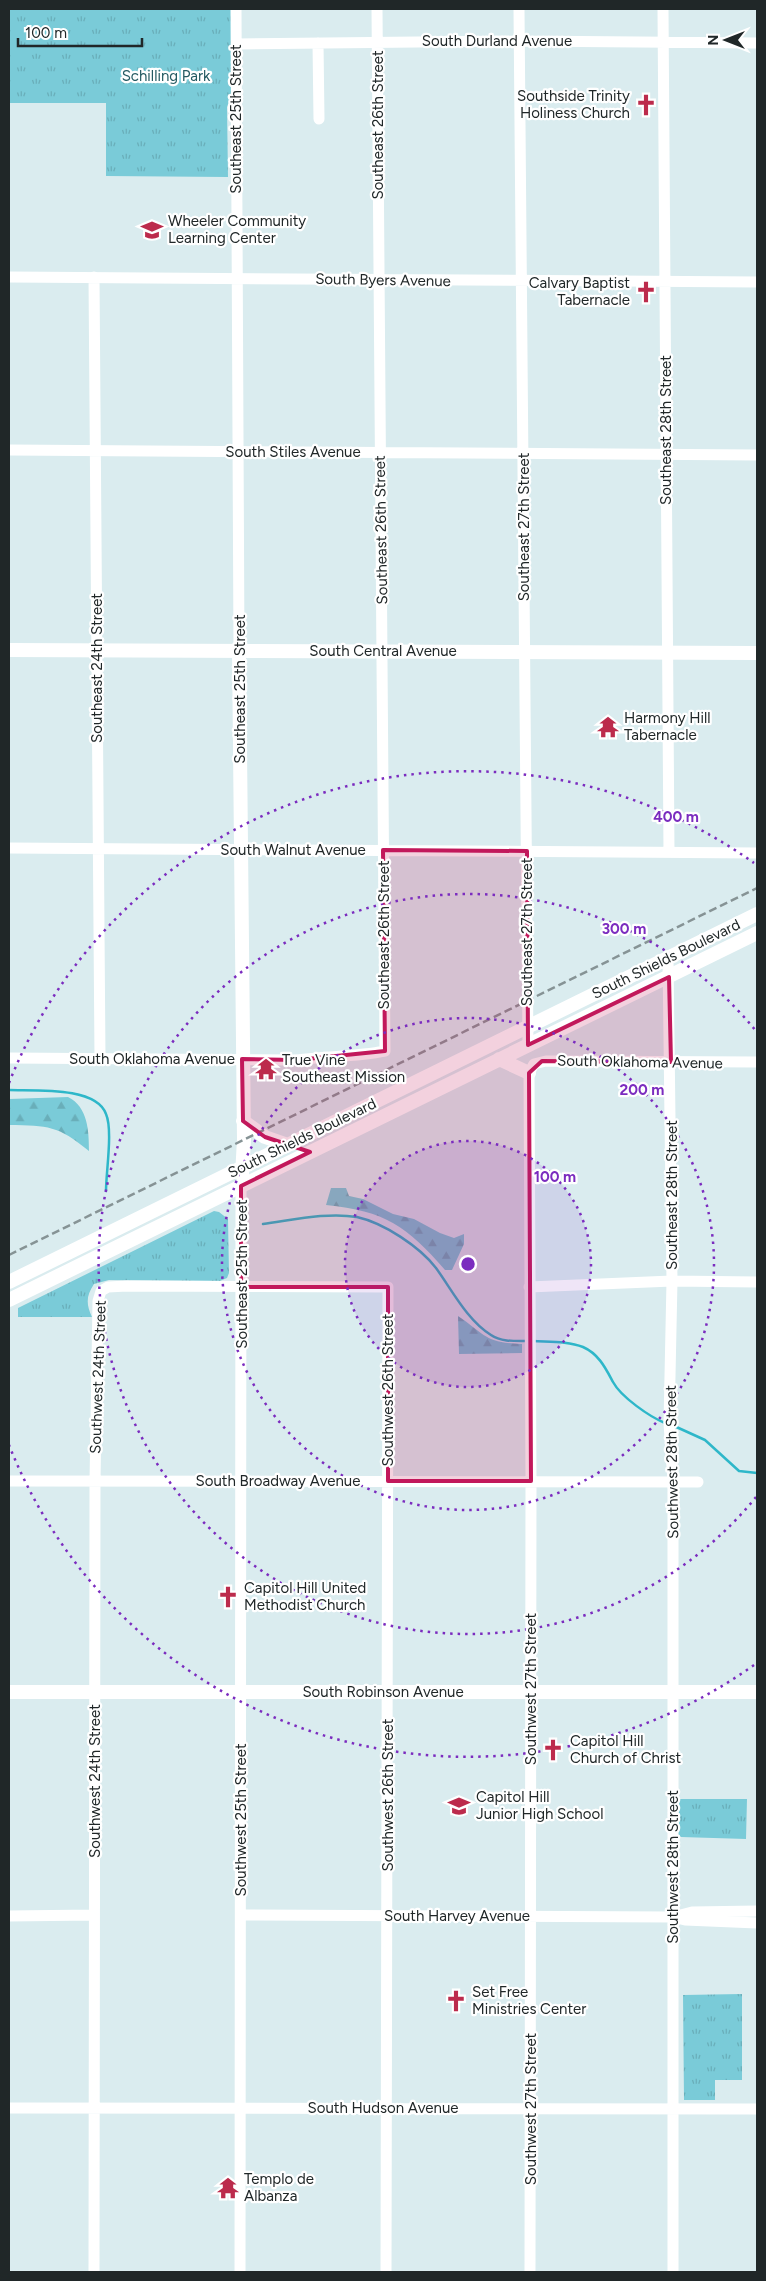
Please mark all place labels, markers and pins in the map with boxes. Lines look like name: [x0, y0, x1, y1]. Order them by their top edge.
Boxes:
place label: Southside Trinity Holiness Church: [517, 87, 630, 122]
church icon: Southside Trinity Holiness Church: [633, 92, 659, 118]
place label: Wheeler Community Learning Center: [168, 212, 306, 247]
school or university icon: Wheeler Community Learning Center: [139, 217, 165, 243]
place label: Calvary Baptist Tabernacle: [529, 274, 630, 309]
church icon: Calvary Baptist Tabernacle: [633, 279, 659, 305]
place label: Harmony Hill Tabernacle: [624, 709, 711, 744]
temple icon: Harmony Hill Tabernacle: [595, 714, 621, 740]
place label: True Vine Southeast Mission: [282, 1051, 405, 1086]
temple icon: True Vine Southeast Mission: [253, 1056, 279, 1082]
centre of rings: [459, 1255, 477, 1273]
place label: Capitol Hill United Methodist Church: [244, 1579, 366, 1614]
church icon: Capitol Hill United Methodist Church: [215, 1584, 241, 1610]
place label: Capitol Hill Church of Christ: [570, 1732, 681, 1767]
church icon: Capitol Hill Church of Christ: [540, 1737, 566, 1763]
place label: Capitol Hill Junior High School: [476, 1788, 603, 1823]
school or university icon: Capitol Hill Junior High School: [446, 1793, 472, 1819]
place label: Set Free Ministries Center: [472, 1983, 586, 2018]
church icon: Set Free Ministries Center: [443, 1988, 469, 2014]
place label: Templo de Albanza: [244, 2170, 314, 2205]
temple icon: Templo de Albanza: [215, 2175, 241, 2201]

